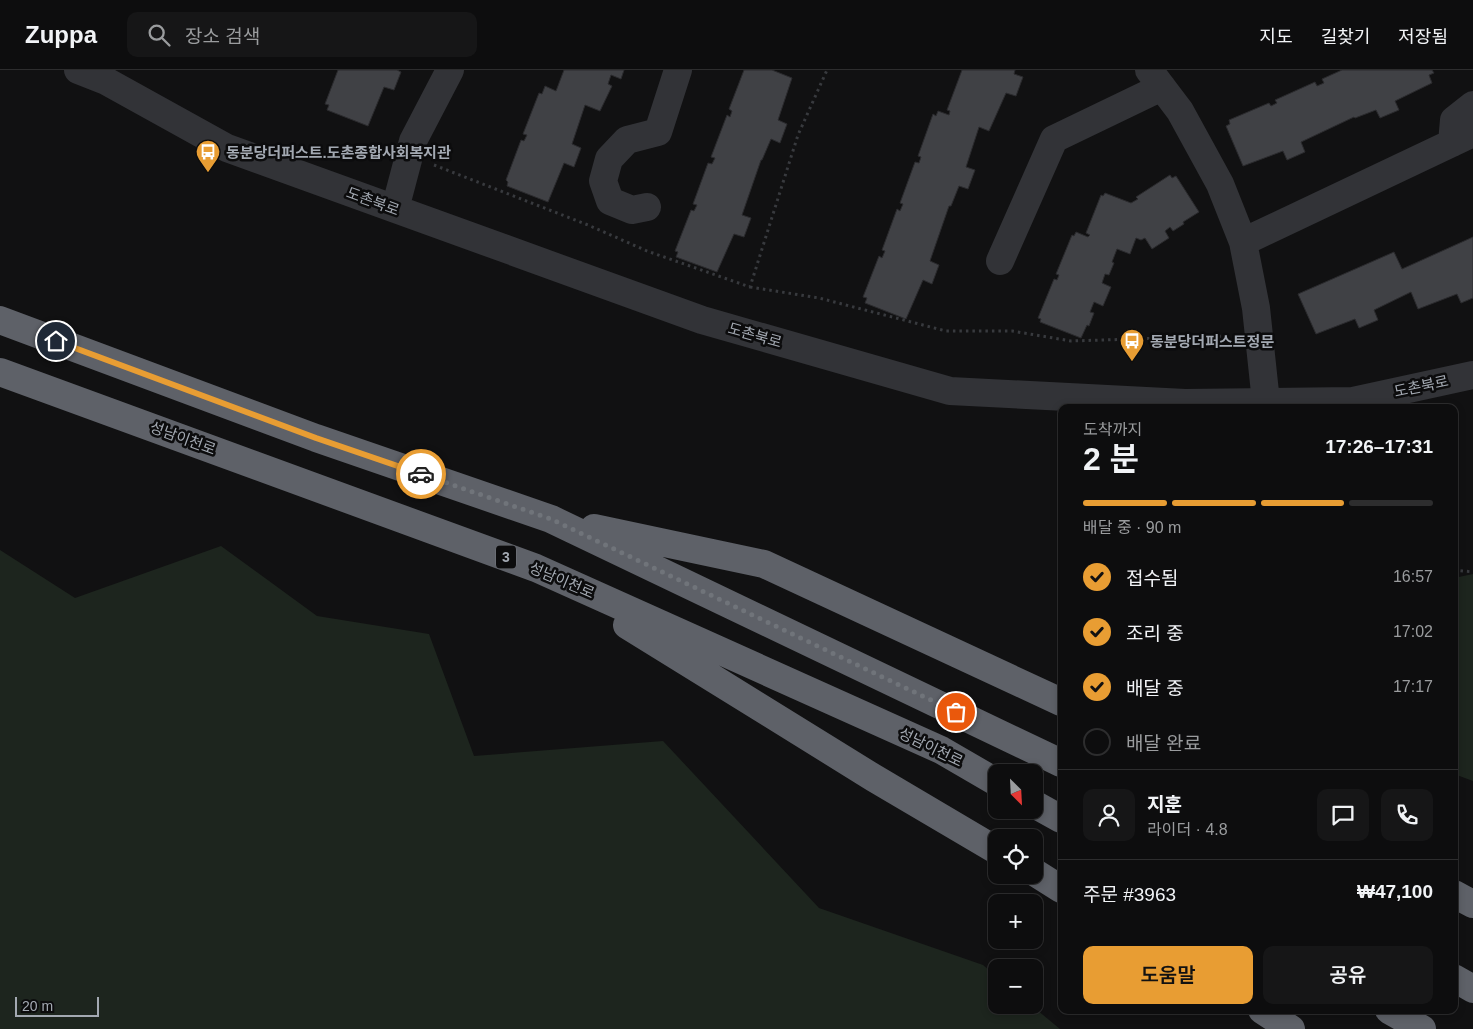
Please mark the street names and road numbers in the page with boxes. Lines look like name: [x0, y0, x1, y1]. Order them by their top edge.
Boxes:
street label: 도촌북로: [344, 184, 402, 218]
street label: 도촌북로: [726, 319, 784, 351]
street label: 도촌북로: [1392, 372, 1450, 400]
street label: 성남이천로: [148, 418, 218, 458]
road number: 3: [496, 546, 516, 568]
street label: 성남이천로: [527, 559, 597, 601]
street label: 성남이천로: [896, 724, 966, 770]

